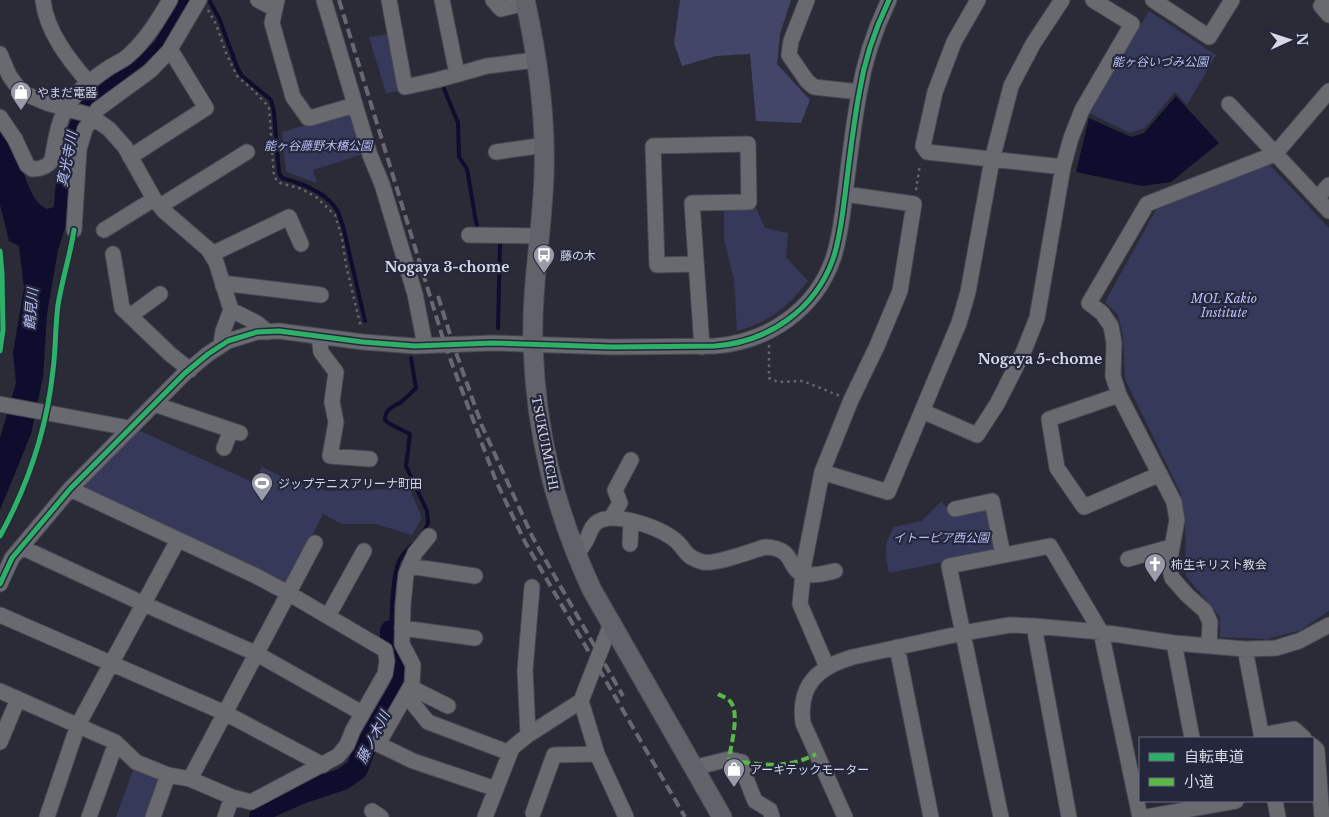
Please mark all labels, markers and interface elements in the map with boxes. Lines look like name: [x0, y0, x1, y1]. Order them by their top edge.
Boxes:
north arrow: [1264, 15, 1314, 65]
text: N: [1293, 32, 1311, 46]
park label: 能ヶ谷いづみ公園: [1112, 54, 1210, 69]
shop icon: やまだ電器: [9, 80, 33, 111]
place label: やまだ電器: [37, 85, 97, 100]
water label: 真光寺川: [53, 128, 82, 188]
park label: 能ヶ谷藤野木橋公園: [264, 138, 374, 153]
bus stop icon: 藤の木: [532, 243, 556, 274]
place label: 藤の木: [560, 248, 596, 263]
district label: Nogaya 3-chome: [384, 258, 510, 276]
water label: 鶴見川: [20, 285, 42, 331]
park label: MOL Kakio Institute: [1190, 291, 1257, 320]
district label: Nogaya 5-chome: [978, 350, 1102, 368]
street label: TSUKUIMICHI: [528, 394, 562, 492]
sports icon: ジップテニスアリーナ町田: [250, 471, 274, 502]
place label: ジップテニスアリーナ町田: [278, 476, 422, 491]
park label: イトーピア西公園: [893, 530, 991, 545]
church icon: 柿生キリスト教会: [1143, 552, 1167, 583]
place label: 柿生キリスト教会: [1171, 557, 1267, 572]
water label: 藤ノ木川: [352, 706, 395, 766]
legend: [1139, 737, 1314, 802]
text: 自転車道: [1184, 747, 1244, 766]
shop icon: アーキテックモーター: [722, 757, 746, 788]
place label: アーキテックモーター: [750, 762, 869, 777]
text: 小道: [1184, 772, 1214, 791]

